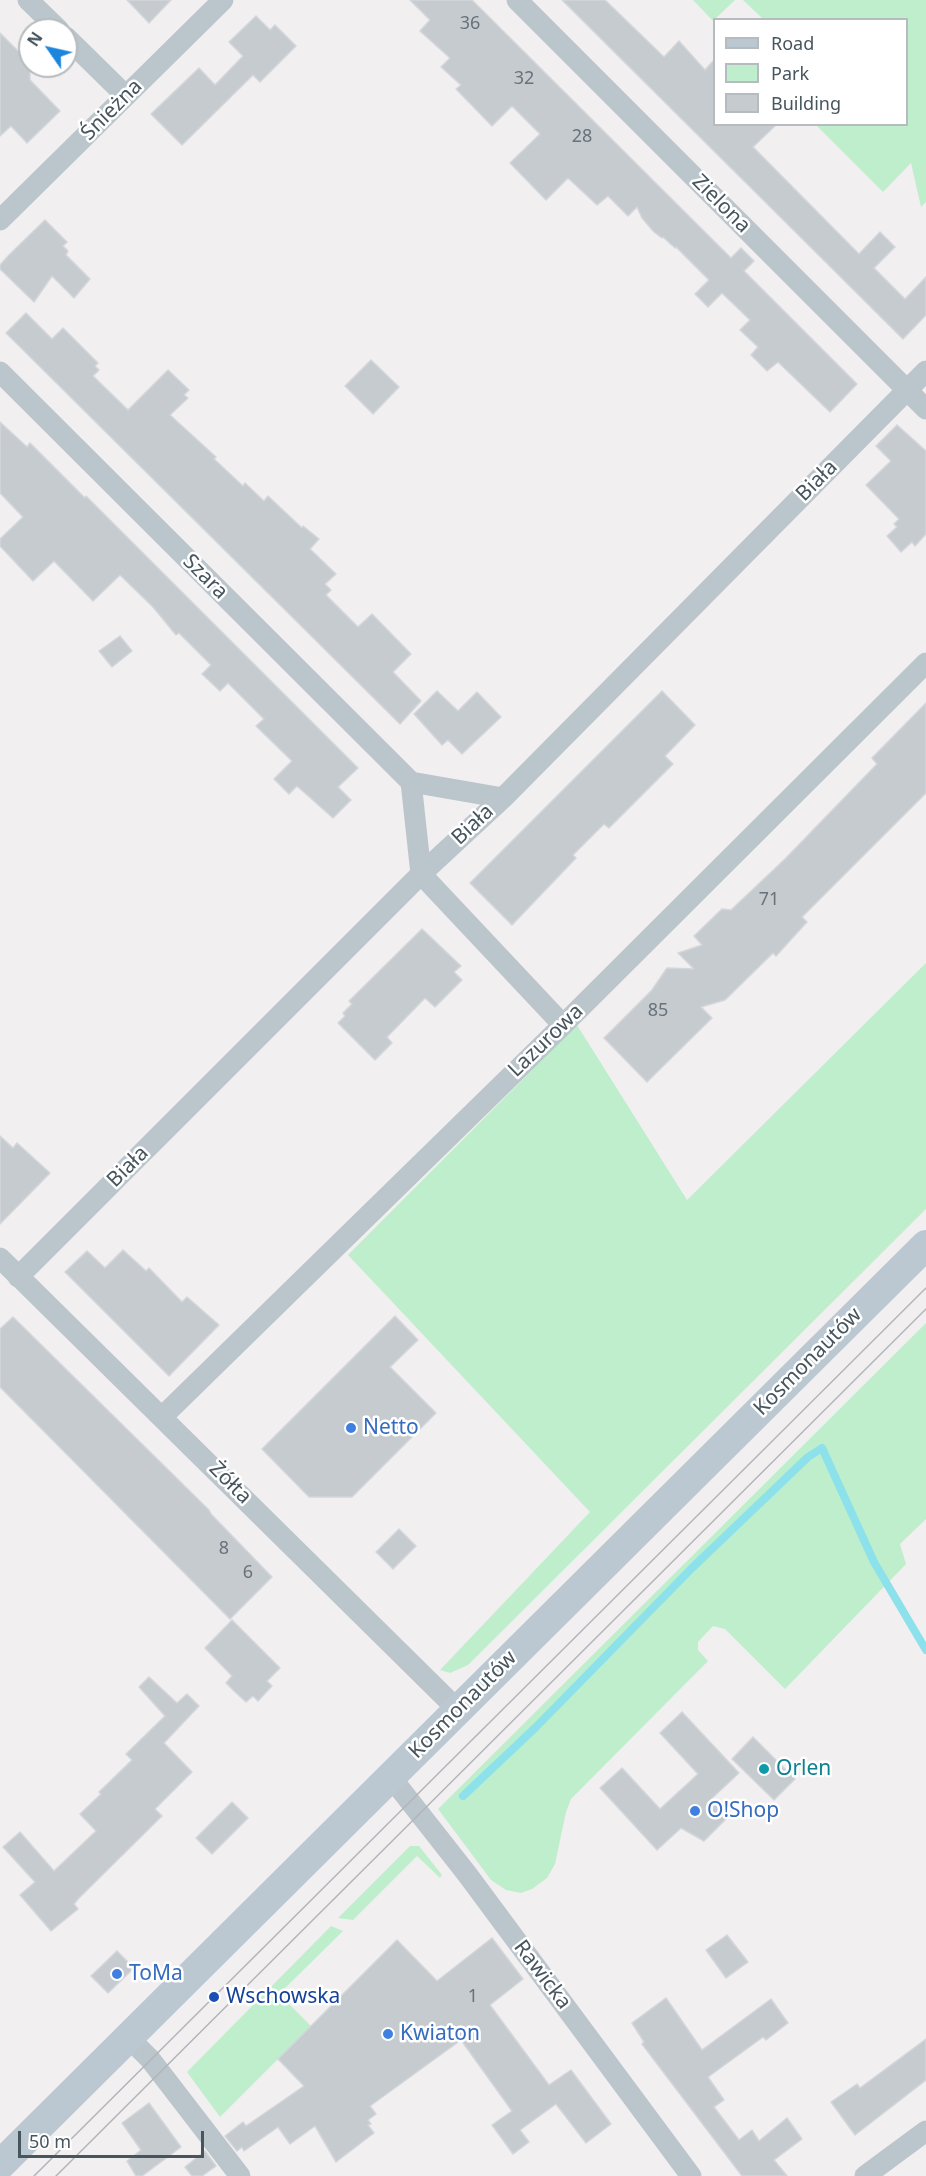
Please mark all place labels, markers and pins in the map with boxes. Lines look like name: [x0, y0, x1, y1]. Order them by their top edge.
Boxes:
place label: Netto: [363, 1415, 419, 1441]
marker: Netto: [344, 1421, 358, 1435]
place label: Orlen: [776, 1756, 831, 1782]
marker: Orlen: [757, 1762, 771, 1776]
place label: O!Shop: [707, 1798, 779, 1824]
marker: O!Shop: [688, 1804, 702, 1818]
place label: ToMa: [129, 1961, 183, 1987]
marker: ToMa: [110, 1967, 124, 1981]
place label: Wschowska: [226, 1984, 340, 2010]
marker: Wschowska: [207, 1990, 221, 2004]
place label: Kwiaton: [400, 2021, 480, 2047]
marker: Kwiaton: [381, 2027, 395, 2041]

